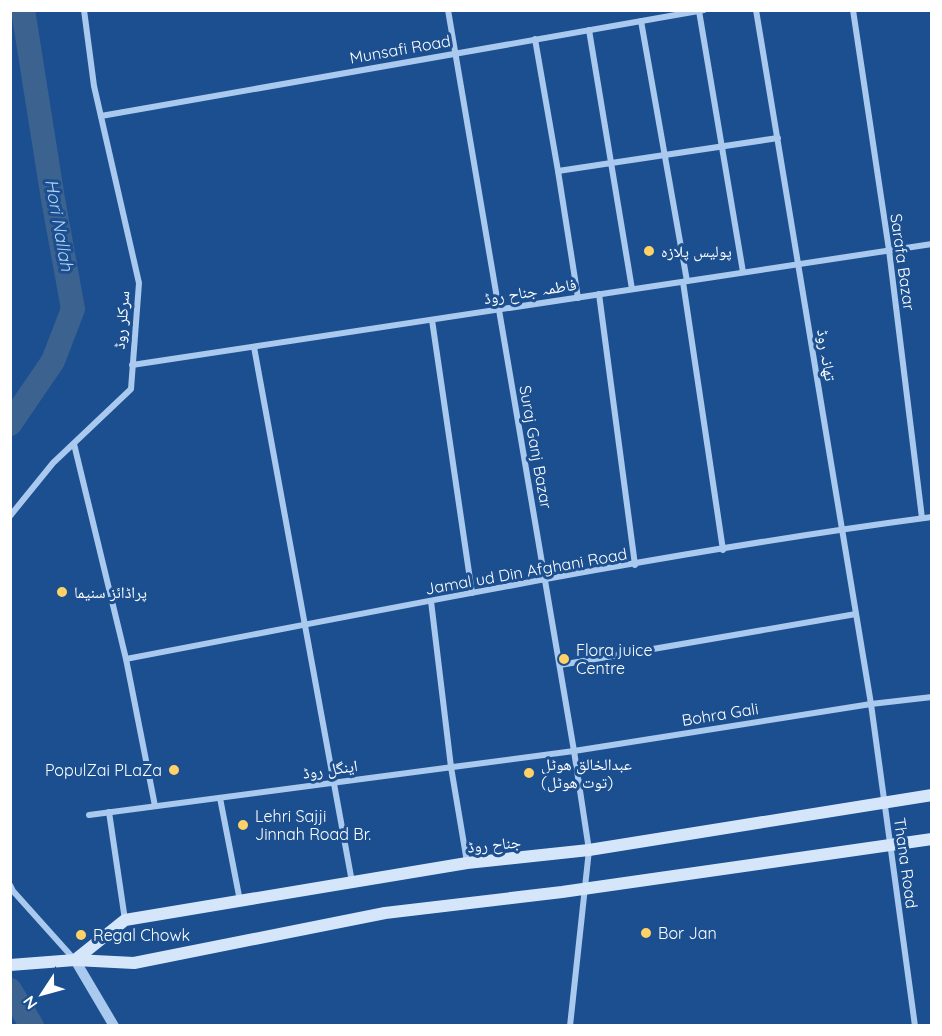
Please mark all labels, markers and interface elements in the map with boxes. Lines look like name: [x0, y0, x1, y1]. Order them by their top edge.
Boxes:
street label: Munsafi Road: [348, 30, 452, 68]
water label: Hori Nallah: [40, 177, 79, 273]
street label: Sarafa Bazar: [886, 212, 920, 312]
place label: پولیس پلازہ: [661, 241, 732, 262]
marker: پولیس پلازہ: [642, 244, 656, 258]
street label: فاطمہ جناح روڈ: [482, 274, 578, 309]
street label: سرکلر روڈ: [108, 290, 134, 350]
street label: تھانہ روڈ: [813, 328, 841, 383]
street label: Suraj Ganj Bazar: [515, 384, 557, 510]
street label: Jamal ud Din Afghani Road: [424, 543, 628, 599]
place label: پراڈائز سنیما: [74, 582, 147, 602]
marker: پراڈائز سنیما: [55, 585, 69, 599]
place label: Flora juice Centre: [576, 640, 652, 678]
marker: Flora juice Centre: [557, 652, 571, 666]
street label: Bohra Gali: [680, 698, 760, 730]
place label: عبدالخالق ھوٹل (توت ھوٹل): [541, 754, 632, 793]
street label: اینگل روڈ: [301, 755, 359, 784]
place label: PopulZai PLaZa: [45, 760, 162, 780]
marker: PopulZai PLaZa: [167, 763, 181, 777]
marker: عبدالخالق ھوٹل (توت ھوٹل): [522, 766, 536, 780]
place label: Lehri Sajji Jinnah Road Br.: [255, 806, 371, 844]
street label: Thana Road: [890, 816, 922, 910]
marker: Lehri Sajji Jinnah Road Br.: [236, 818, 250, 832]
street label: جناح روڈ: [466, 831, 522, 858]
place label: Bor Jan: [658, 923, 717, 943]
place label: Regal Chowk: [93, 925, 190, 945]
marker: Bor Jan: [639, 926, 653, 940]
marker: Regal Chowk: [74, 928, 88, 942]
north arrow: [12, 964, 72, 1024]
text: N: [18, 992, 41, 1013]

